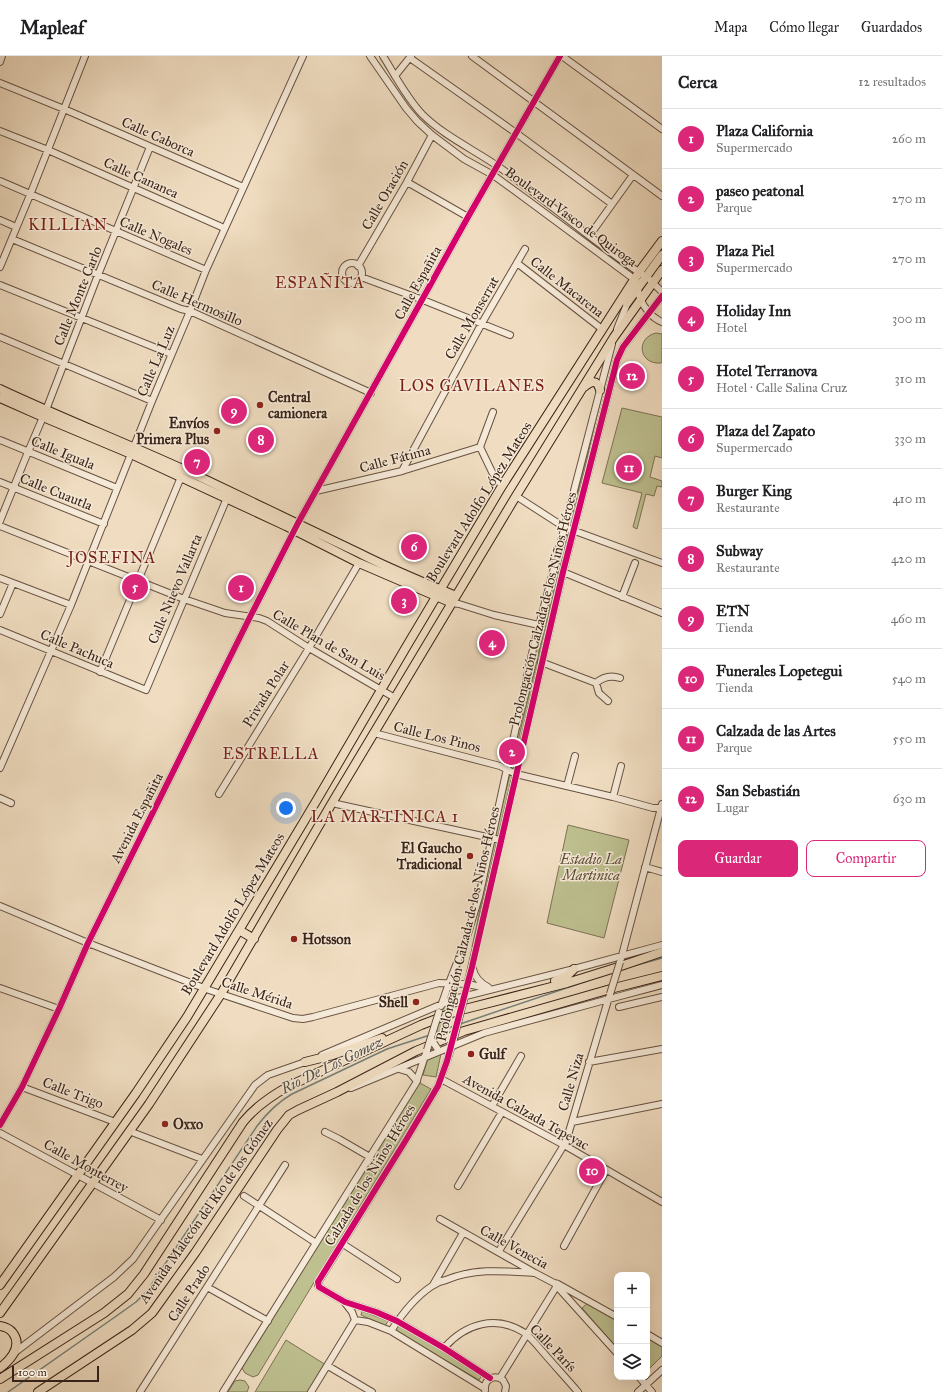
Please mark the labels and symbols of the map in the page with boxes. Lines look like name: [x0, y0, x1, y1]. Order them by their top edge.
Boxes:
street label: Calle Caborca: [119, 113, 197, 161]
street label: Calle Cananea: [101, 154, 181, 202]
street label: Calle Oración: [358, 157, 412, 233]
street label: Boulevard Vasco de Quiroga: [502, 163, 640, 271]
street label: Calle Nogales: [117, 213, 195, 259]
district label: KILLIAN: [28, 215, 108, 234]
street label: Calle Españita: [391, 243, 445, 323]
street label: Calle Monte Carlo: [50, 244, 106, 348]
street label: Calle Macarena: [527, 253, 607, 321]
district label: ESPAÑITA: [275, 272, 365, 292]
street label: Calle Monserrat: [441, 273, 503, 363]
street label: Calle Hermosillo: [149, 276, 245, 330]
street label: Calle La Luz: [133, 323, 179, 399]
pin: 12: [619, 361, 645, 391]
district label: LOS GAVILANES: [399, 376, 545, 395]
place label: Central camionera: [268, 389, 328, 422]
pin: 9: [221, 396, 247, 426]
marker: Central camionera: [255, 400, 265, 410]
place label: Envíos Primera Plus: [136, 415, 209, 448]
street label: Boulevard Adolfo López Mateos: [422, 418, 536, 586]
pin: 8: [248, 425, 274, 455]
marker: Envíos Primera Plus: [212, 426, 222, 436]
street label: Calle Iguala: [29, 432, 98, 474]
street label: Calle Fátima: [358, 441, 433, 477]
pin: 7: [184, 447, 210, 477]
pin: 11: [616, 453, 642, 483]
street label: Calle Cuautla: [17, 470, 95, 514]
street label: Prolongación Calzada de los Niños Héroes: [506, 490, 580, 728]
street label: Calle Nuevo Vallarta: [144, 531, 206, 646]
pin: 6: [401, 532, 427, 562]
district label: JOSEFINA: [66, 548, 156, 568]
pin: 5: [122, 572, 148, 602]
pin: 1: [228, 573, 254, 603]
pin: 3: [391, 586, 417, 616]
street label: Calle Plan de San Luis: [270, 606, 388, 684]
street label: Calle Pachuca: [38, 626, 116, 672]
pin: 4: [479, 628, 505, 658]
street label: Privada Polar: [239, 657, 294, 730]
street label: Calle Los Pinos: [392, 718, 482, 756]
pin: 2: [499, 737, 525, 767]
district label: ESTRELLA: [222, 744, 320, 763]
street label: Avenida Españita: [107, 770, 167, 867]
your location: [276, 798, 296, 818]
street label: Prolongación Calzada de los Niños Héroes: [433, 805, 503, 1043]
district label: LA MARTINICA 1: [311, 807, 459, 826]
street label: Boulevard Adolfo López Mateos: [178, 830, 288, 998]
place label: El Gaucho Tradicional: [396, 840, 463, 873]
marker: El Gaucho Tradicional: [465, 851, 475, 861]
park label: Estadio La Martinica: [559, 851, 622, 884]
place label: Hotsson: [302, 931, 351, 948]
marker: Hotsson: [289, 934, 299, 944]
street label: Calle Mérida: [219, 973, 295, 1013]
place label: Shell: [379, 994, 409, 1011]
marker: Shell: [411, 997, 421, 1007]
water label: Rio De Los Gomez: [277, 1032, 386, 1098]
place label: Gulf: [479, 1046, 507, 1063]
marker: Gulf: [466, 1049, 476, 1059]
street label: Calle Niza: [555, 1051, 587, 1113]
street label: Avenida Calzada Tepeyac: [459, 1070, 592, 1154]
street label: Calle Trigo: [40, 1074, 106, 1112]
street label: Calzada de los Niños Héroes: [321, 1101, 419, 1249]
street label: Avenida Malecón del Río de los Gómez: [135, 1115, 277, 1308]
place label: Oxxo: [173, 1116, 203, 1133]
marker: Oxxo: [160, 1119, 170, 1129]
street label: Calle Monterrey: [41, 1136, 132, 1196]
pin: 10: [579, 1156, 605, 1186]
street label: Calle Venecia: [477, 1221, 551, 1273]
street label: Calle Prado: [164, 1261, 214, 1325]
street label: Calle París: [526, 1321, 580, 1375]
scale bar: [12, 1364, 99, 1383]

